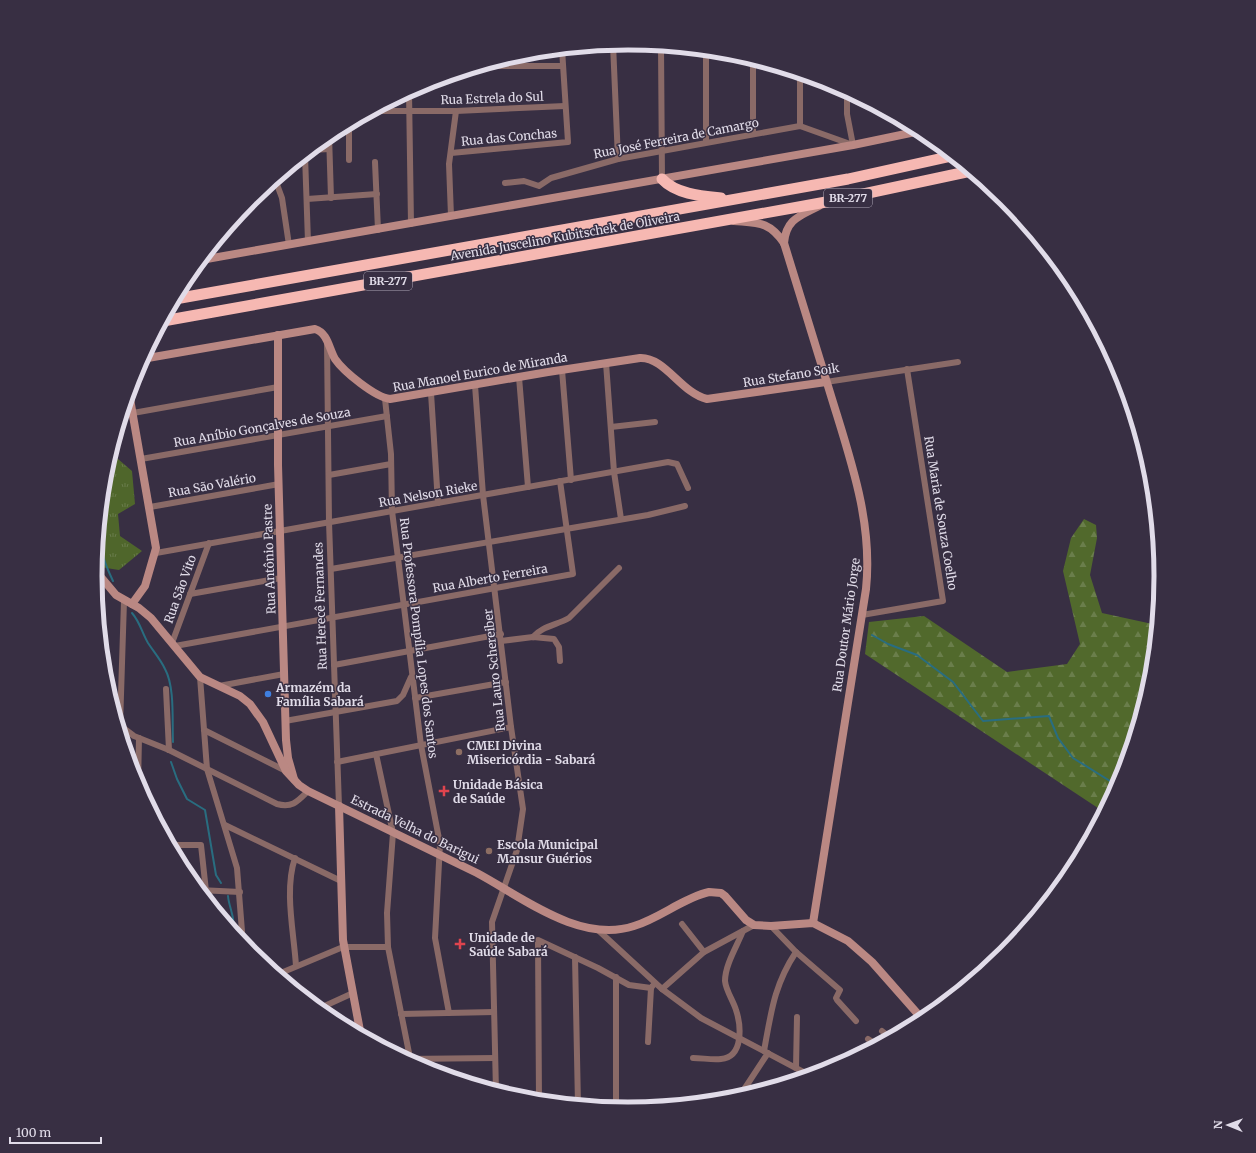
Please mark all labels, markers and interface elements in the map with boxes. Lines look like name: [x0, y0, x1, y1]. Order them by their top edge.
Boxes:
street label: Rua Estrela do Sul: [440, 89, 544, 107]
street label: Rua José Ferreira de Camargo: [592, 115, 760, 161]
street label: Rua das Conchas: [460, 125, 558, 149]
road number: BR-277: [824, 189, 872, 207]
street label: Avenida Juscelino Kubitschek de Oliveira: [448, 208, 681, 264]
road number: BR-277: [364, 272, 412, 290]
street label: Rua Manoel Eurico de Miranda: [392, 349, 569, 395]
street label: Rua Stefano Soik: [742, 360, 841, 390]
street label: Rua Aníbio Gonçalves de Souza: [172, 404, 352, 450]
street label: Rua Maria de Souza Coelho: [921, 435, 961, 591]
street label: Rua São Valério: [167, 470, 257, 500]
street label: Rua Nelson Rieke: [378, 478, 478, 510]
street label: Rua Antônio Pastre: [260, 504, 278, 614]
street label: Rua Professora Pompília Lopes dos Santos: [397, 517, 441, 759]
street label: Rua Herecê Fernandes: [310, 542, 330, 670]
street label: Rua São Vito: [161, 553, 199, 625]
street label: Rua Doutor Mário Jorge: [829, 557, 863, 693]
street label: Rua Alberto Ferreira: [431, 560, 549, 595]
street label: Rua Lauro Schereiber: [480, 607, 508, 732]
place label: Armazém da Família Sabará: [275, 680, 364, 709]
marker: Armazém da Família Sabará: [263, 689, 273, 699]
place label: CMEI Divina Misericórdia - Sabará: [467, 738, 595, 767]
marker: CMEI Divina Misericórdia - Sabará: [454, 747, 464, 757]
place label: Unidade Básica de Saúde: [453, 777, 543, 806]
marker: Unidade Básica de Saúde: [438, 785, 450, 797]
street label: Estrada Velha do Barigui: [348, 791, 482, 867]
place label: Escola Municipal Mansur Guérios: [497, 837, 598, 866]
marker: Escola Municipal Mansur Guérios: [484, 846, 494, 856]
place label: Unidade de Saúde Sabará: [469, 930, 548, 959]
marker: Unidade de Saúde Sabará: [454, 938, 466, 950]
north arrow: [1208, 1105, 1248, 1145]
scale bar: [10, 1119, 101, 1145]
text: N: [1211, 1120, 1225, 1129]
text: 100 m: [16, 1125, 51, 1140]

